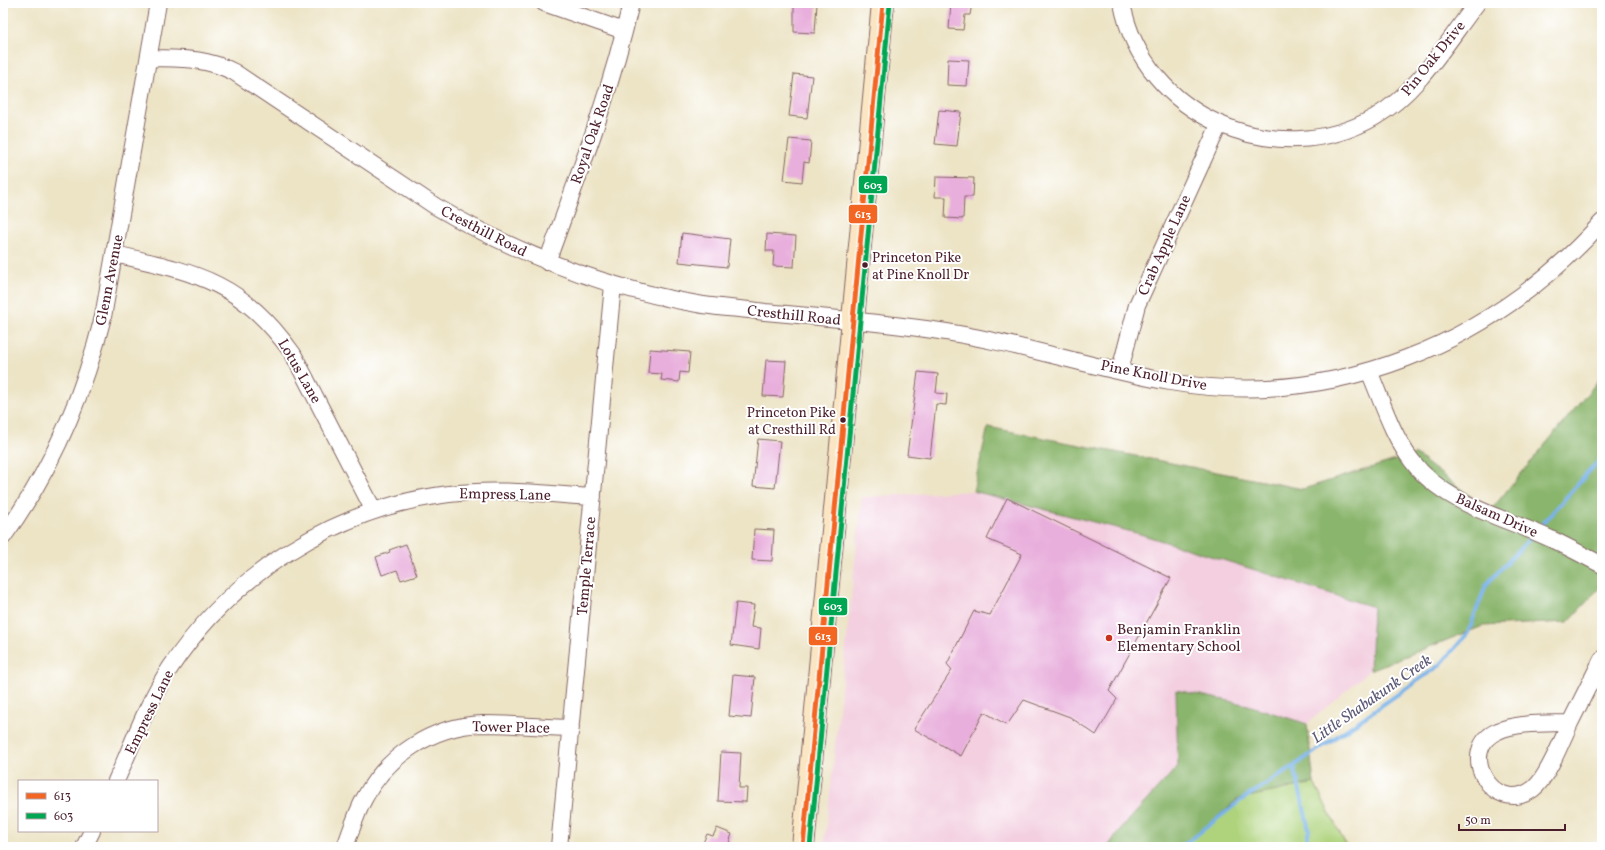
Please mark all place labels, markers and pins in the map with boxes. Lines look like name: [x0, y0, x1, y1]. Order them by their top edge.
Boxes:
place label: Princeton Pike at Pine Knoll Dr: [872, 249, 969, 285]
marker: Princeton Pike at Pine Knoll Dr: [860, 260, 870, 270]
place label: Princeton Pike at Cresthill Rd: [747, 404, 836, 440]
marker: Princeton Pike at Cresthill Rd: [838, 415, 848, 425]
place label: Benjamin Franklin Elementary School: [1117, 620, 1241, 658]
marker: Benjamin Franklin Elementary School: [1104, 633, 1114, 643]

